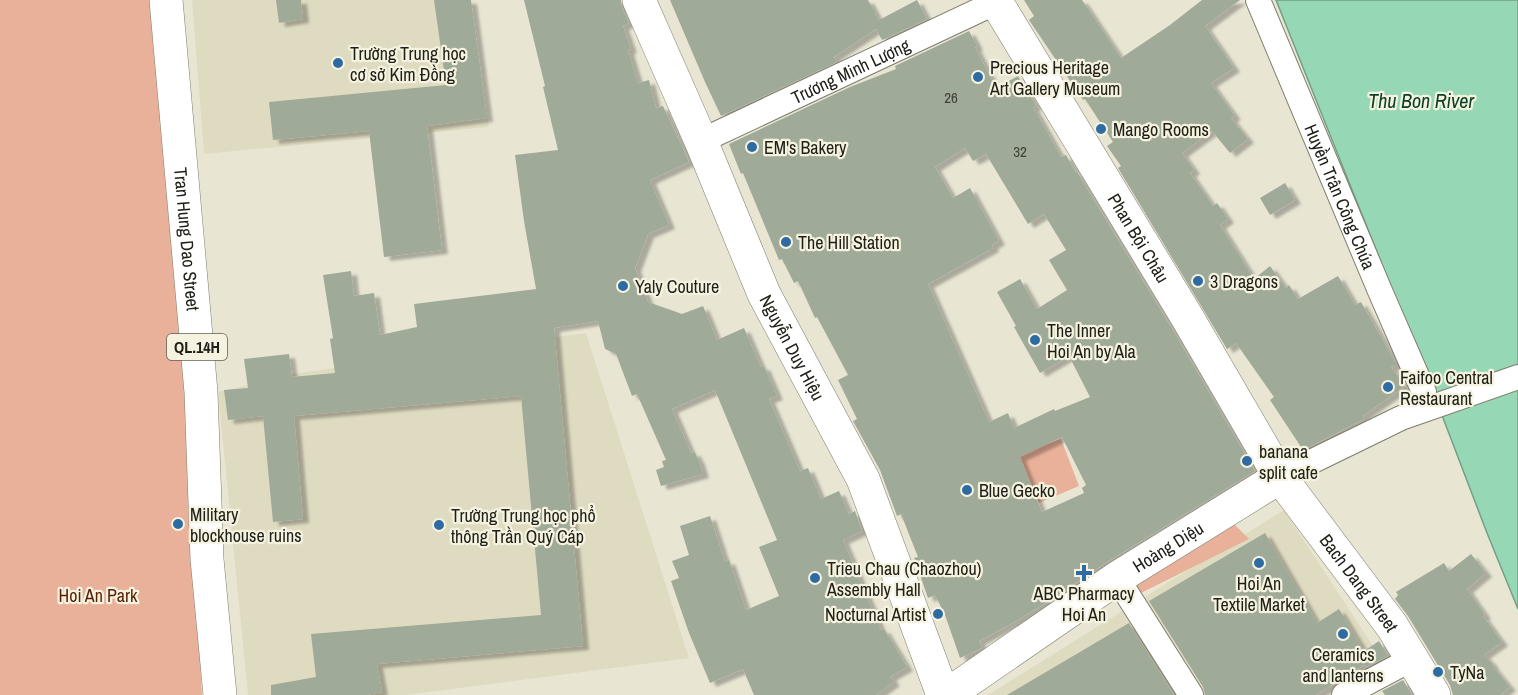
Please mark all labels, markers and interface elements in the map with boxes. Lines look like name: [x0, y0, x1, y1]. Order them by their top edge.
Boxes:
street label: Trương Minh Lượng: [787, 32, 914, 109]
place label: Trường Trung học cơ sở Kim Đồng: [350, 41, 466, 87]
place label: Precious Heritage Art Gallery Museum: [989, 55, 1120, 101]
marker: Trường Trung học cơ sở Kim Đồng: [331, 56, 345, 70]
marker: Precious Heritage Art Gallery Museum: [971, 70, 985, 84]
house number: 26: [944, 87, 958, 108]
water label: Thu Bon River: [1368, 87, 1474, 114]
place label: Mango Rooms: [1113, 117, 1209, 142]
street label: Huyền Trân Công Chúa: [1299, 120, 1382, 273]
marker: Mango Rooms: [1094, 122, 1108, 136]
place label: EM's Bakery: [764, 135, 847, 160]
marker: EM's Bakery: [745, 140, 759, 154]
house number: 32: [1013, 141, 1027, 162]
street label: Tran Hung Dao Street: [168, 166, 206, 312]
street label: Phan Bội Châu: [1102, 188, 1176, 287]
place label: The Hill Station: [798, 230, 900, 255]
marker: The Hill Station: [779, 235, 793, 249]
place label: 3 Dragons: [1210, 269, 1278, 294]
place label: Yaly Couture: [635, 274, 719, 299]
marker: 3 Dragons: [1191, 274, 1205, 288]
marker: Yaly Couture: [616, 279, 630, 293]
street label: Nguyễn Duy Hiệu: [754, 290, 831, 405]
place label: The Inner Hoi An by Ala: [1047, 318, 1136, 364]
marker: The Inner Hoi An by Ala: [1028, 333, 1042, 347]
road number: QL.14H: [167, 334, 227, 360]
place label: Faifoo Central Restaurant: [1400, 365, 1493, 411]
marker: Faifoo Central Restaurant: [1381, 380, 1395, 394]
place label: banana split cafe: [1259, 439, 1318, 485]
marker: banana split cafe: [1240, 454, 1254, 468]
place label: Blue Gecko: [979, 478, 1055, 503]
marker: Blue Gecko: [960, 483, 974, 497]
place label: Military blockhouse ruins: [190, 502, 302, 548]
place label: Trường Trung học phổ thông Trần Quý Cáp: [451, 503, 596, 549]
street label: Hoàng Diệu: [1128, 515, 1208, 578]
marker: Military blockhouse ruins: [171, 517, 185, 531]
marker: Trường Trung học phổ thông Trần Quý Cáp: [432, 518, 446, 532]
street label: Bach Dang Street: [1314, 529, 1405, 636]
place label: Trieu Chau (Chaozhou) Assembly Hall: [826, 556, 982, 602]
marker: Hoi An Textile Market: [1252, 556, 1266, 570]
marker: ABC Pharmacy Hoi An: [1077, 566, 1091, 580]
marker: Trieu Chau (Chaozhou) Assembly Hall: [808, 571, 822, 585]
place label: Hoi An Textile Market: [1213, 571, 1305, 617]
place label: ABC Pharmacy Hoi An: [1033, 581, 1135, 627]
park label: Hoi An Park: [59, 583, 138, 608]
place label: Nocturnal Artist: [825, 602, 926, 627]
marker: Nocturnal Artist: [931, 607, 945, 621]
marker: Ceramics and lanterns: [1336, 627, 1350, 641]
place label: Ceramics and lanterns: [1302, 642, 1384, 688]
place label: TyNa: [1450, 660, 1484, 685]
marker: TyNa: [1431, 665, 1445, 679]

